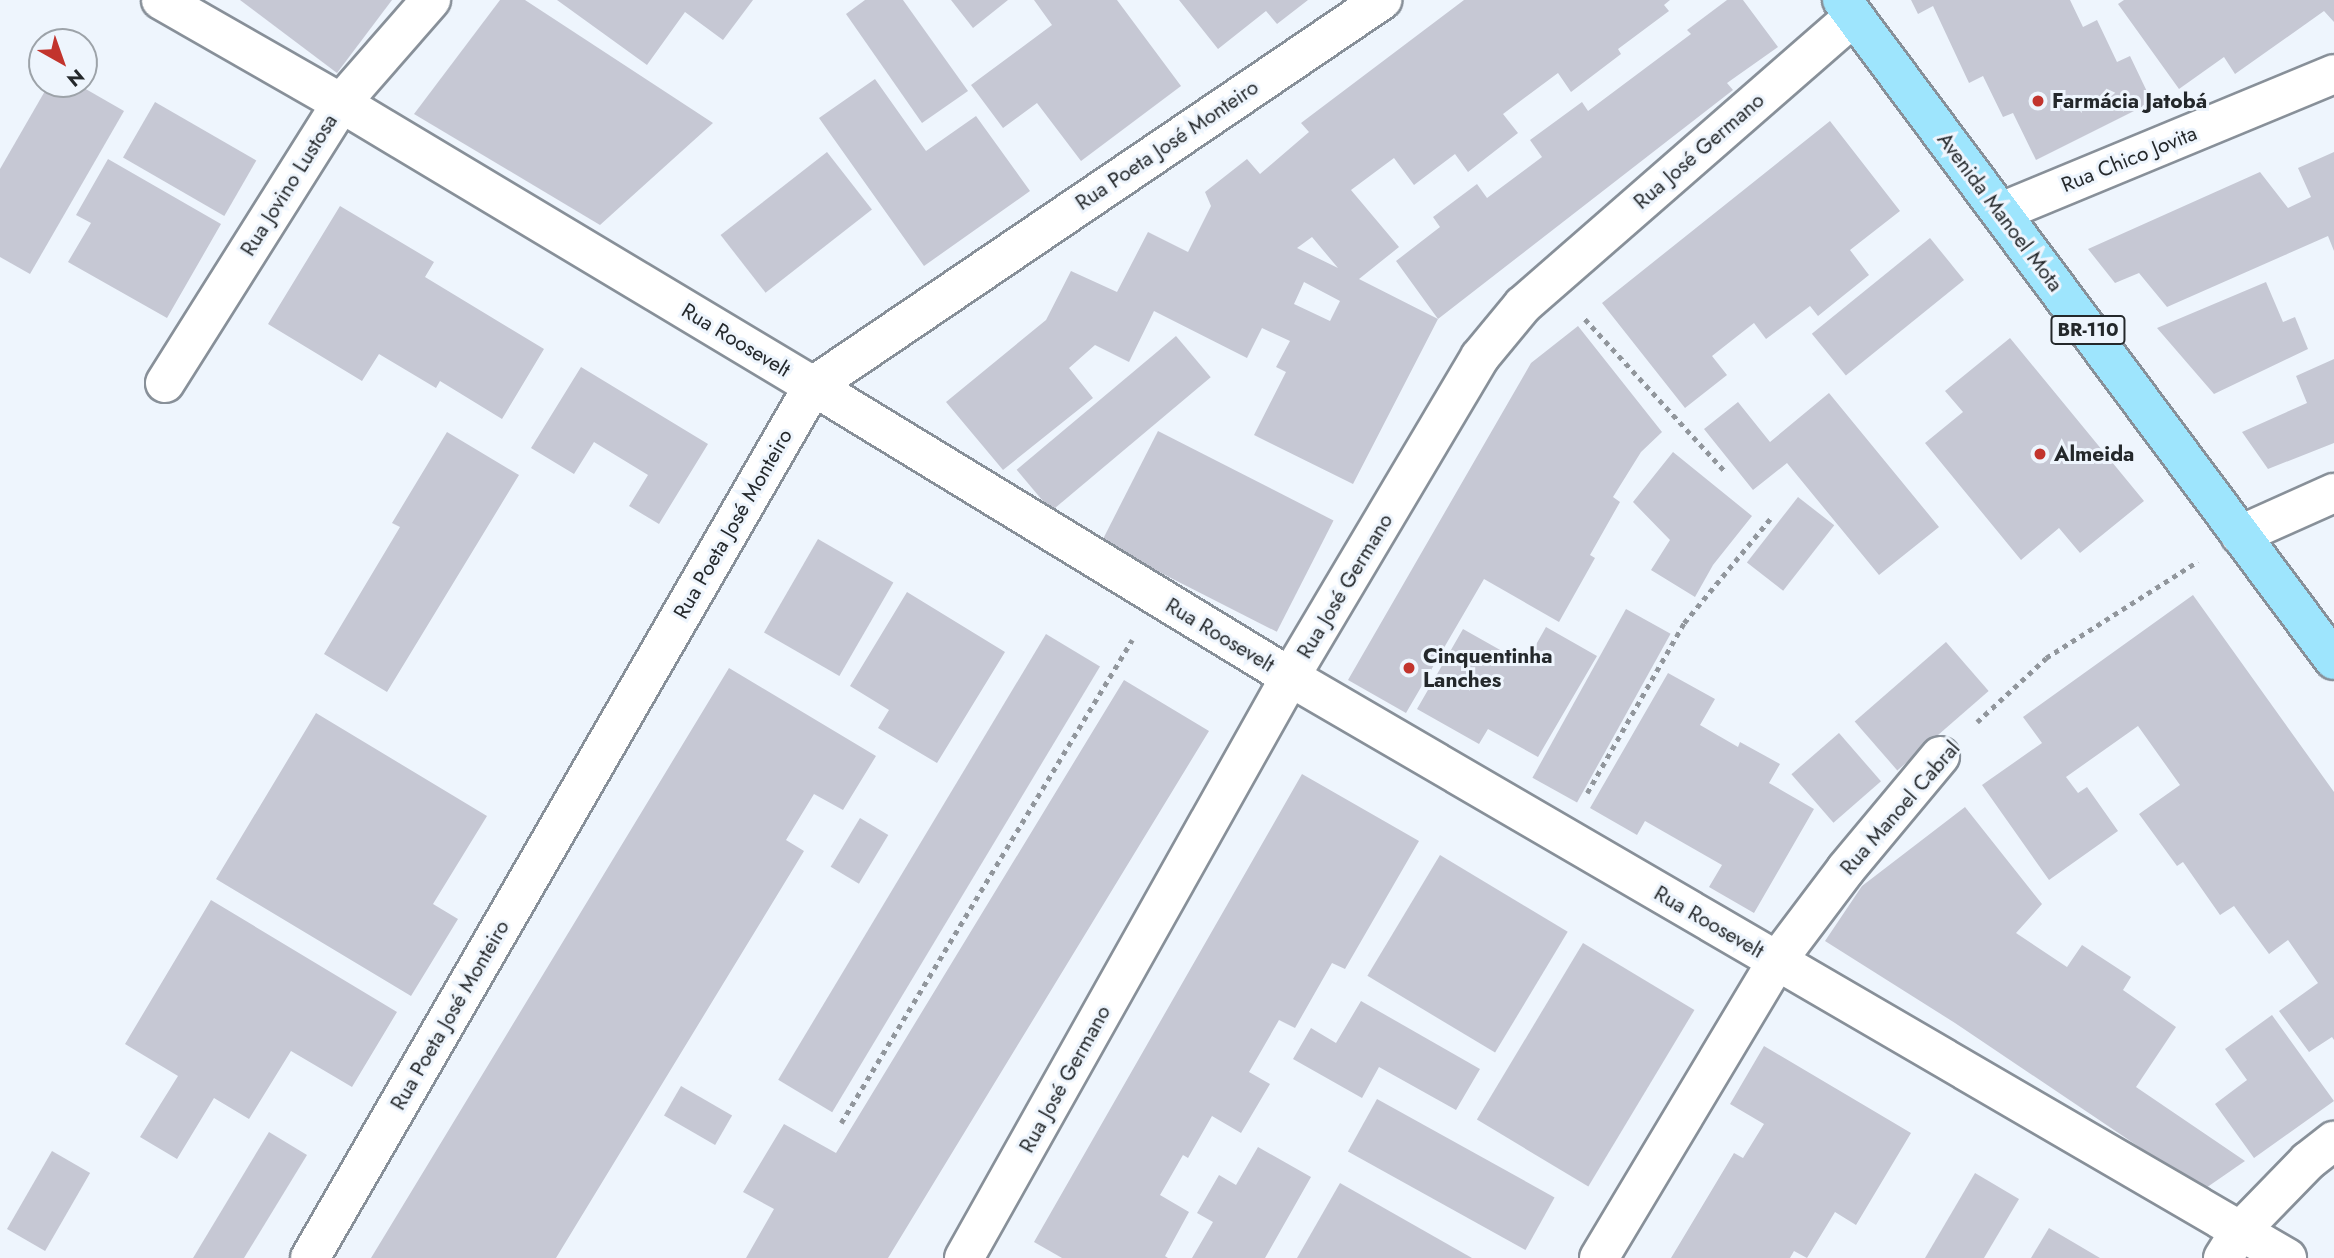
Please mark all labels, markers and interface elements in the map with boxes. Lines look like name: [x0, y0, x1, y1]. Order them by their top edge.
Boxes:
north arrow: [28, 28, 98, 98]
text: N: [61, 63, 90, 93]
street label: Rua Poeta José Monteiro: [1071, 74, 1263, 216]
street label: Rua José Germano: [1629, 88, 1769, 214]
place label: Farmácia Jatobá: [2052, 88, 2207, 114]
marker: Farmácia Jatobá: [2030, 93, 2046, 109]
street label: Rua Jovino Lustosa: [235, 109, 343, 261]
street label: Rua Chico Jovita: [2058, 120, 2200, 198]
street label: Avenida Manoel Mota: [1932, 128, 2068, 296]
street label: Rua Roosevelt: [677, 298, 795, 382]
road number: BR-110: [2050, 314, 2126, 346]
street label: Rua Poeta José Monteiro: [668, 425, 798, 623]
place label: Almeida: [2054, 441, 2134, 467]
marker: Almeida: [2032, 446, 2048, 462]
street label: Rua José Germano: [1292, 509, 1398, 663]
street label: Rua Roosevelt: [1161, 593, 1279, 677]
place label: Cinquentinha Lanches: [1423, 643, 1553, 693]
marker: Cinquentinha Lanches: [1401, 660, 1417, 676]
street label: Rua Manoel Cabral: [1835, 736, 1965, 880]
street label: Rua Roosevelt: [1650, 880, 1768, 964]
street label: Rua Poeta José Monteiro: [385, 916, 515, 1114]
street label: Rua José Germano: [1014, 1001, 1116, 1157]

